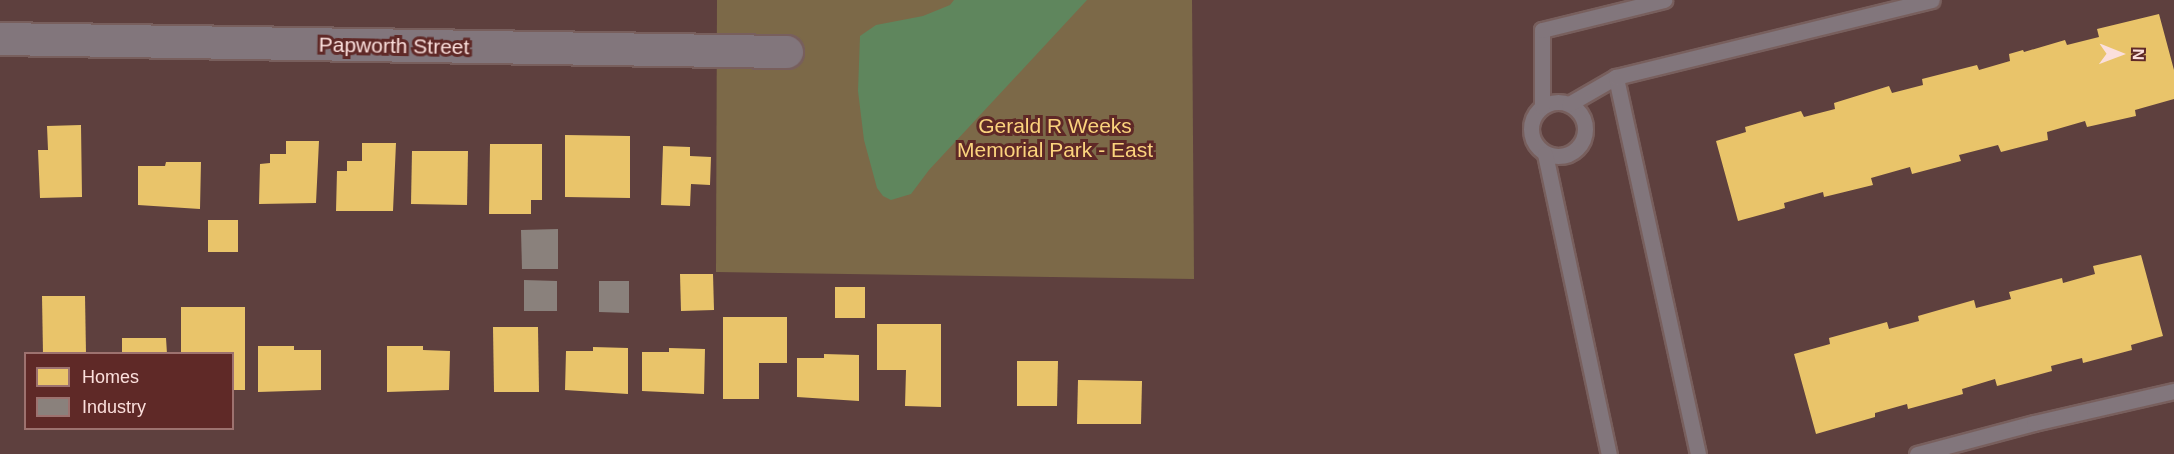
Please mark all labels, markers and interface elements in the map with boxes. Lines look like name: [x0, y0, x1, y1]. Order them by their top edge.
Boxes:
north arrow: [2090, 24, 2150, 84]
street label: Papworth Street: [319, 32, 469, 60]
text: N: [2130, 48, 2147, 60]
park label: Gerald R Weeks Memorial Park - East: [957, 113, 1153, 163]
legend: [24, 352, 234, 430]
text: Homes: [82, 367, 139, 387]
text: Industry: [82, 397, 146, 417]

